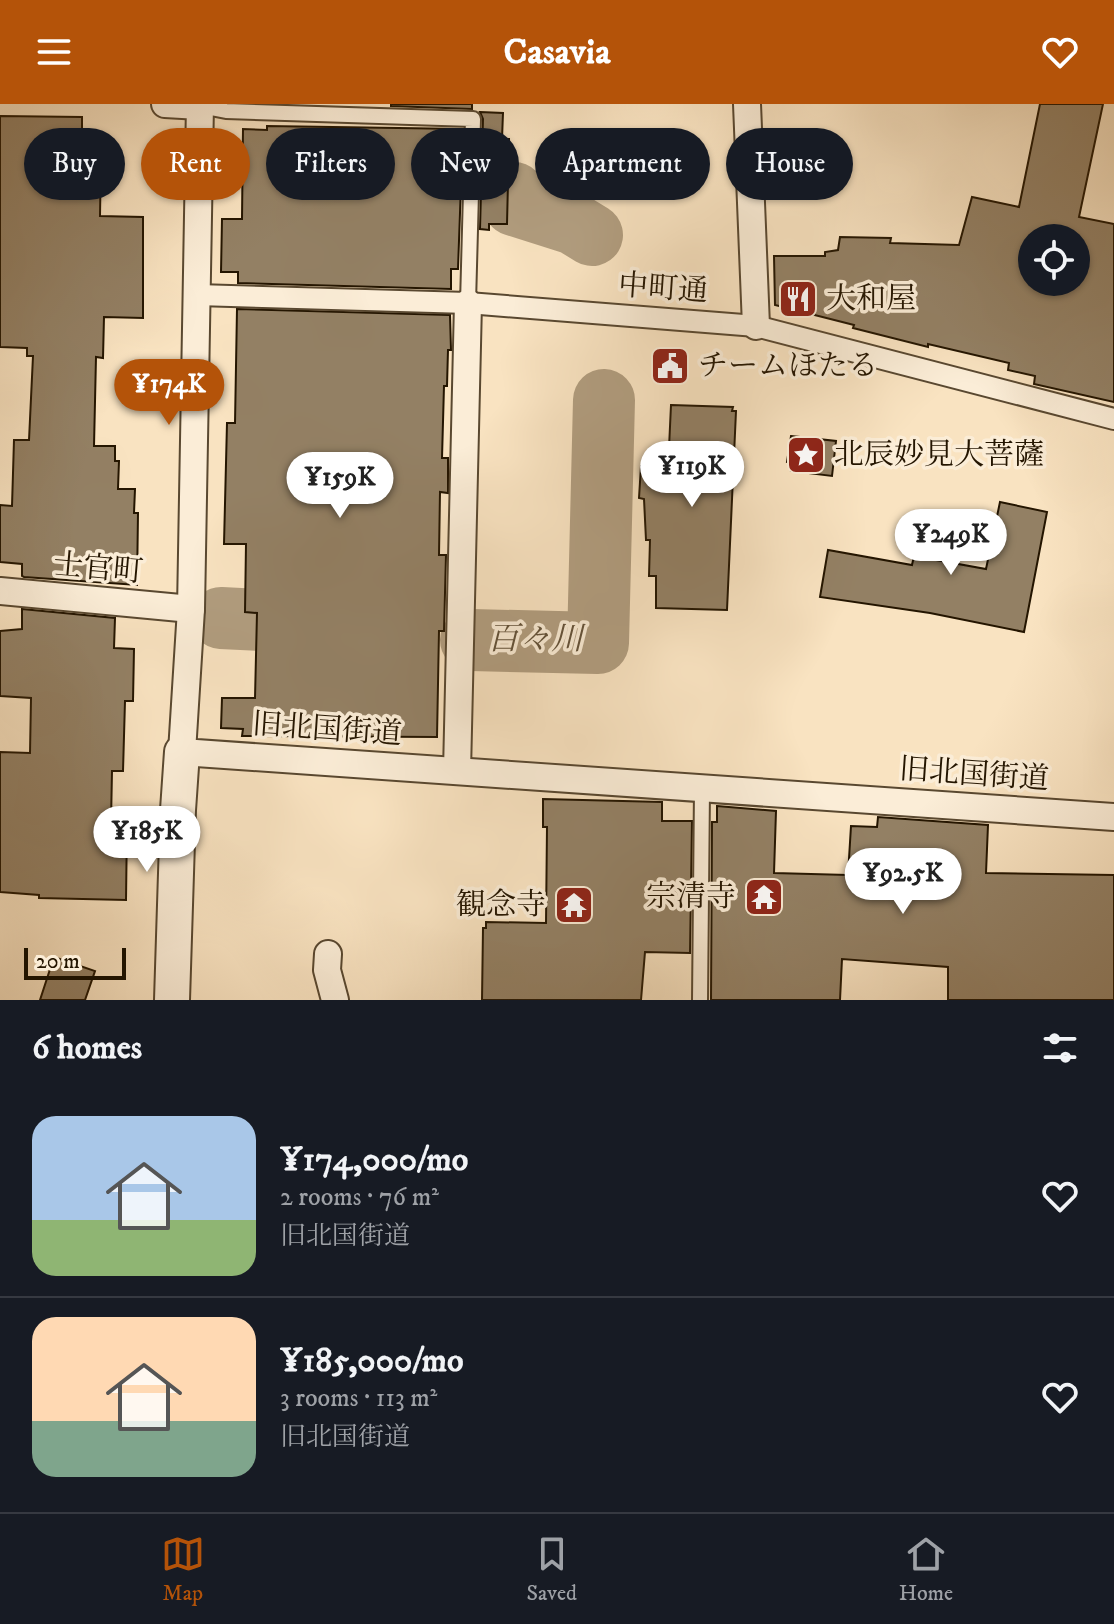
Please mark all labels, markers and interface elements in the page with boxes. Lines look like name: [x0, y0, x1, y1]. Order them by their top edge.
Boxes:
icon: menu: [32, 30, 76, 74]
text: Casavia: [504, 30, 610, 75]
icon: heart: [1038, 30, 1082, 74]
chip: Buy: [24, 128, 125, 200]
chip: Rent: [141, 128, 250, 200]
chip: Filters: [266, 128, 395, 200]
chip: New: [411, 128, 519, 200]
chip: Apartment: [535, 128, 710, 200]
chip: House: [726, 128, 853, 200]
map controls: [1018, 224, 1090, 296]
button: locate: [1018, 224, 1090, 296]
street label: 中町通: [617, 267, 709, 311]
restaurant icon: 大和屋: [777, 278, 819, 320]
place label: 大和屋: [826, 281, 916, 318]
public building icon: チームほたる: [649, 345, 691, 387]
place label: チームほたる: [698, 348, 878, 385]
pin: ¥174K: [113, 359, 225, 427]
text: ¥174K: [132, 368, 206, 401]
place icon: 北辰妙見大菩薩: [785, 434, 827, 476]
place label: 北辰妙見大菩薩: [834, 437, 1044, 474]
pin: ¥119K: [636, 441, 748, 509]
text: ¥119K: [658, 450, 726, 483]
pin: ¥159K: [284, 452, 396, 520]
text: ¥159K: [305, 461, 376, 494]
pin: ¥249K: [895, 509, 1007, 577]
text: ¥249K: [913, 518, 989, 551]
street label: 士官町: [52, 547, 144, 591]
water label: 百々川: [487, 620, 586, 660]
street label: 旧北国街道: [251, 706, 403, 754]
street label: 旧北国街道: [898, 751, 1050, 799]
pin: ¥185K: [91, 806, 203, 874]
text: ¥185K: [111, 815, 183, 848]
pin: ¥92.5K: [838, 848, 968, 916]
text: ¥92.5K: [863, 857, 943, 890]
temple icon: 宗清寺: [743, 876, 785, 918]
place label: 宗清寺: [646, 879, 736, 916]
temple icon: 観念寺: [553, 884, 595, 926]
place label: 観念寺: [456, 887, 546, 924]
scale bar: [24, 944, 126, 980]
text: 20 m: [36, 948, 80, 975]
icon: filters: [1038, 1026, 1082, 1070]
text: 6 homes: [32, 1027, 142, 1069]
text: ¥174,000/mo: [280, 1139, 468, 1181]
icon: home: [96, 1148, 192, 1244]
icon: heart: [1038, 1174, 1082, 1218]
text: 2 rooms · 76 m²: [280, 1181, 439, 1214]
text: 旧北国街道: [280, 1220, 410, 1253]
text: ¥185,000/mo: [280, 1340, 463, 1382]
icon: home: [96, 1349, 192, 1445]
icon: heart: [1038, 1375, 1082, 1419]
text: 3 rooms · 113 m²: [280, 1382, 437, 1415]
text: 旧北国街道: [280, 1421, 410, 1454]
tab: Map: [161, 1532, 205, 1607]
tab: Saved: [527, 1532, 577, 1607]
tab: Home: [899, 1532, 953, 1607]

